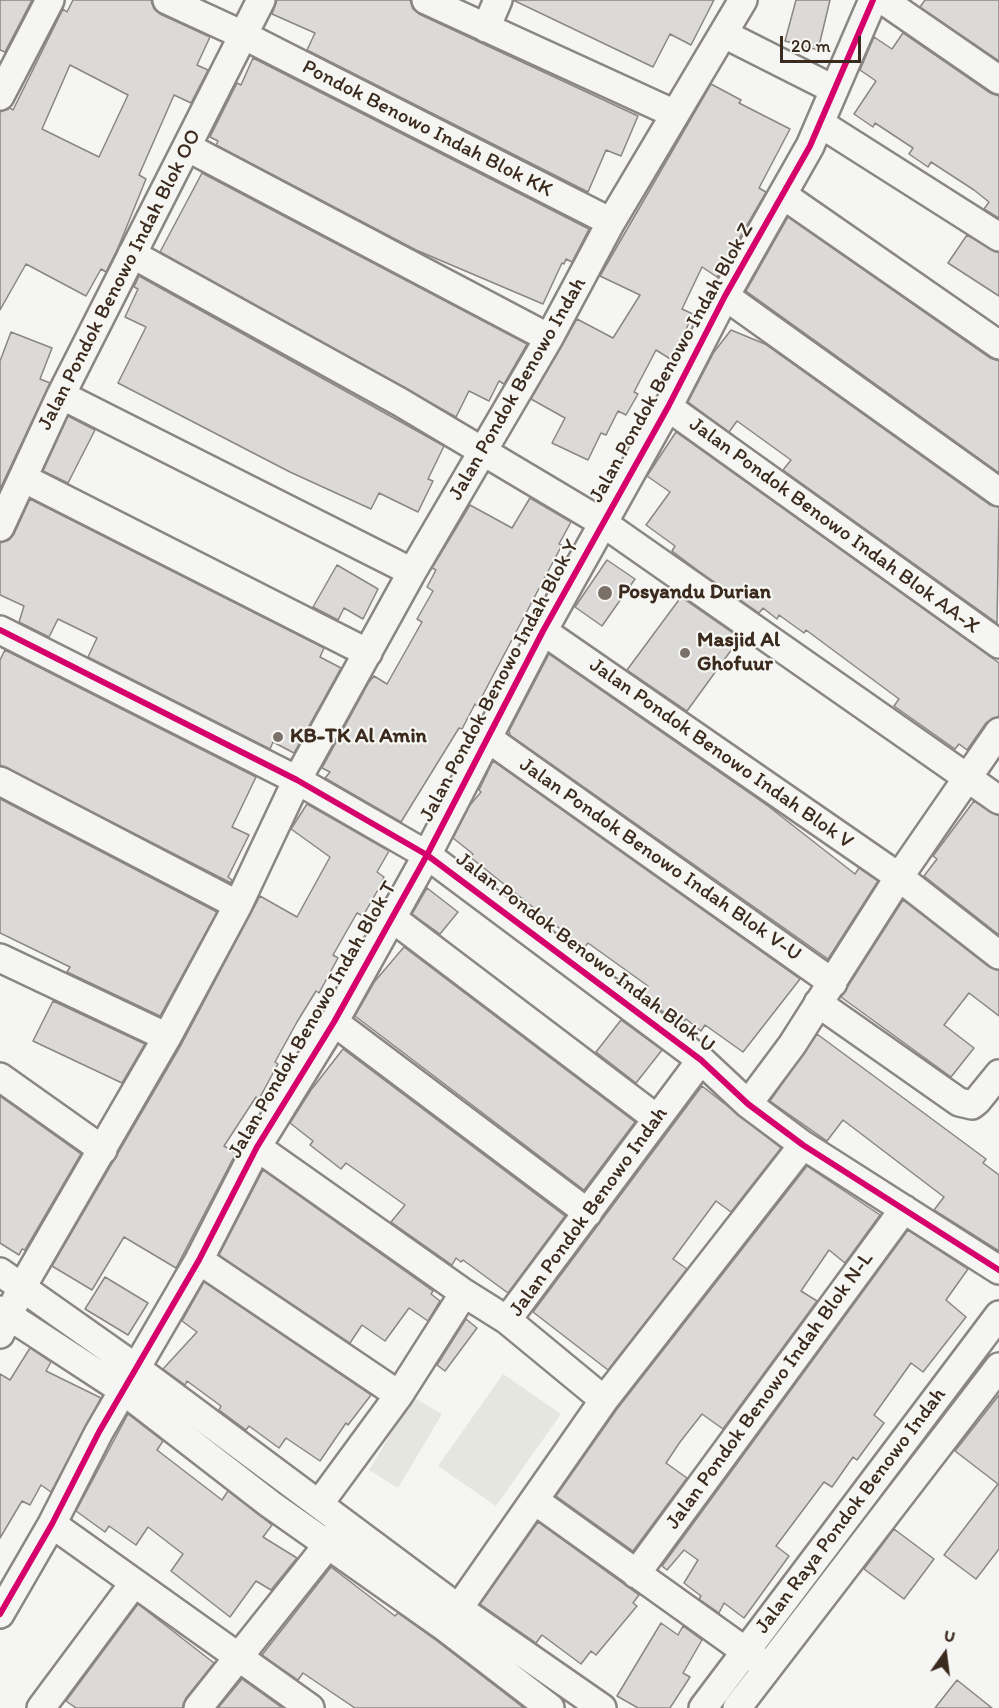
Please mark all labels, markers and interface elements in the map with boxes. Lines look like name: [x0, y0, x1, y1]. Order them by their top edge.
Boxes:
scale bar: [783, 24, 864, 62]
text: 20 m: [791, 35, 831, 57]
street label: Pondok Benowo Indah Blok KK: [298, 55, 556, 203]
street label: Jalan Pondok Benowo Indah Blok OO: [33, 125, 207, 435]
street label: Jalan Pondok Benowo Indah Blok Z: [584, 219, 760, 507]
street label: Jalan Pondok Benowo Indah: [444, 273, 592, 505]
street label: Jalan Pondok Benowo Indah Blok AA-X: [684, 412, 984, 640]
street label: Jalan Pondok Benowo Indah Blok Y: [415, 536, 585, 826]
place label: Posyandu Durian: [618, 580, 771, 606]
marker: Posyandu Durian: [596, 584, 614, 602]
place label: Masjid Al Ghofuur: [697, 628, 780, 678]
marker: Masjid Al Ghofuur: [678, 646, 692, 660]
street label: Jalan Pondok Benowo Indah Blok V: [584, 653, 858, 855]
place label: KB-TK Al Amin: [290, 724, 427, 750]
marker: KB-TK Al Amin: [271, 730, 285, 744]
street label: Jalan Pondok Benowo Indah Blok V-U: [514, 753, 806, 967]
street label: Jalan Pondok Benowo Indah Blok U: [451, 847, 719, 1059]
street label: Jalan Pondok Benowo Indah Blok T: [223, 877, 403, 1163]
street label: Jalan Pondok Benowo Indah: [504, 1102, 674, 1322]
street label: Jalan Pondok Benowo Indah Blok N-L: [661, 1247, 879, 1535]
street label: Jalan Raya Pondok Benowo Indah: [750, 1383, 952, 1639]
north arrow: [915, 1624, 975, 1684]
text: U: [942, 1626, 957, 1647]

